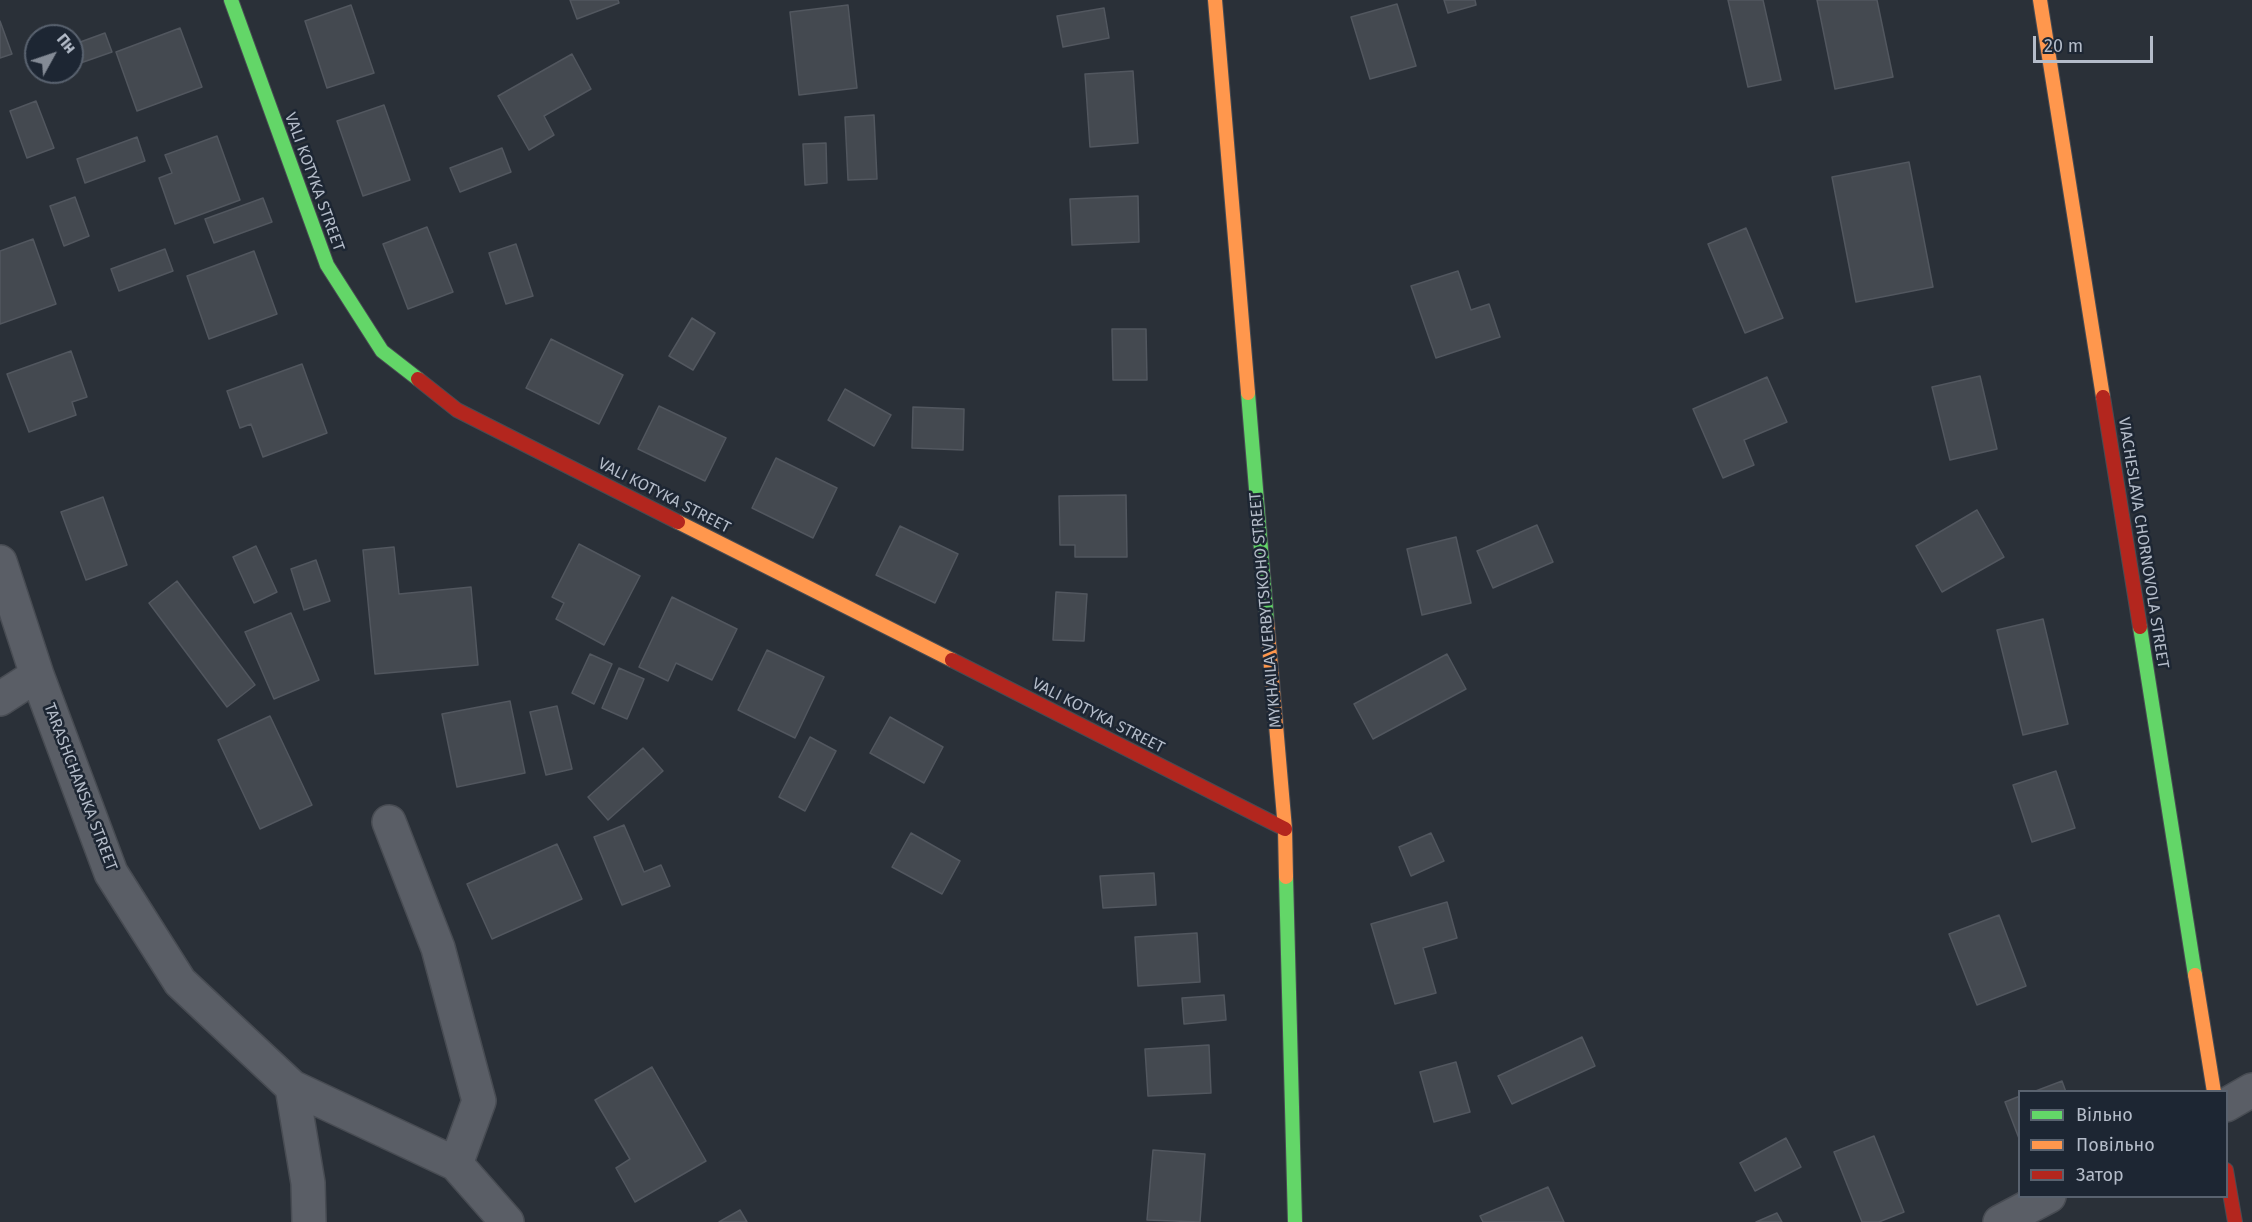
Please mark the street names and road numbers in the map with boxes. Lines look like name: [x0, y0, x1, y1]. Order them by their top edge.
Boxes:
street label: VALI KOTYKA STREET: [280, 110, 348, 254]
street label: VIACHESLAVA CHORNOVOLA STREET: [2114, 416, 2172, 670]
street label: VALI KOTYKA STREET: [595, 454, 733, 538]
street label: MYKHAILA VERBYTSKOHO STREET: [1246, 491, 1286, 729]
street label: VALI KOTYKA STREET: [1029, 674, 1167, 758]
street label: TARASHCHANSKA STREET: [39, 700, 121, 874]

